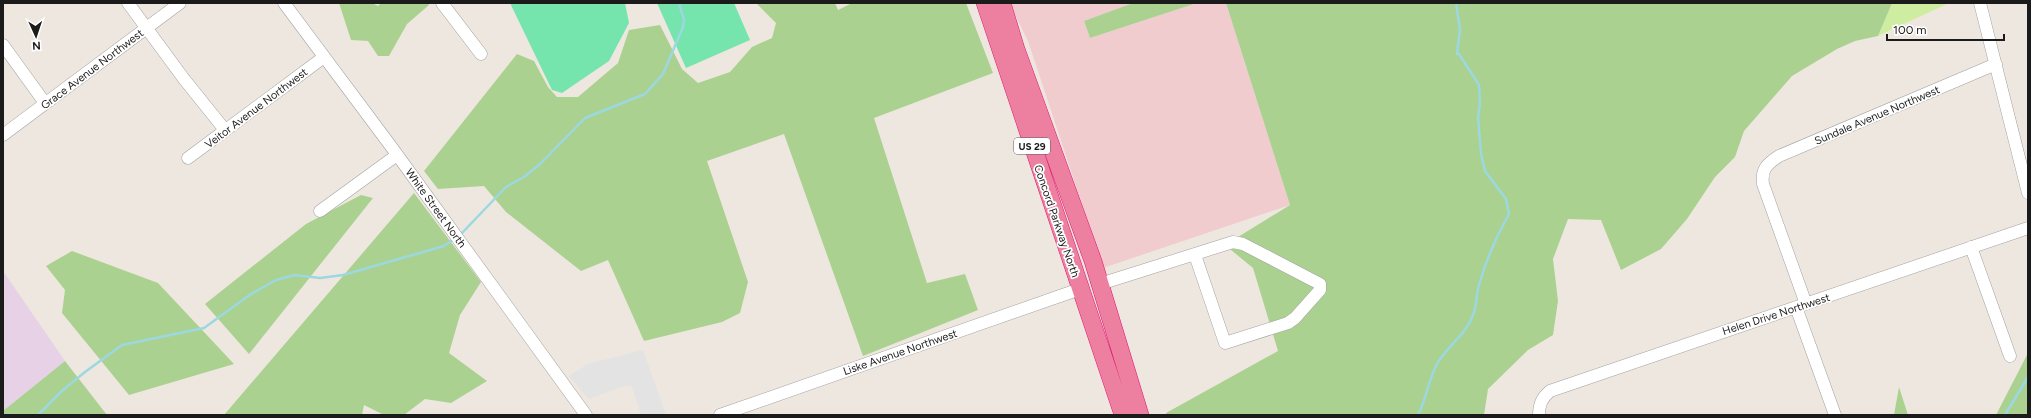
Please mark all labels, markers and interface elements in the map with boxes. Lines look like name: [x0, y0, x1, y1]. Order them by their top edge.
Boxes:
north arrow: [16, 16, 56, 56]
scale bar: [1887, 16, 2004, 42]
text: 100 m: [1893, 23, 1927, 37]
street label: Grace Avenue Northwest: [38, 26, 146, 112]
street label: Veitor Avenue Northwest: [202, 66, 310, 151]
street label: Sundale Avenue Northwest: [1813, 83, 1942, 148]
road number: US 29: [1014, 138, 1050, 154]
street label: Concord Parkway North: [1031, 163, 1082, 279]
street label: White Street North: [403, 166, 469, 250]
street label: Helen Drive Northwest: [1721, 291, 1832, 338]
street label: Liske Avenue Northwest: [841, 327, 959, 378]

